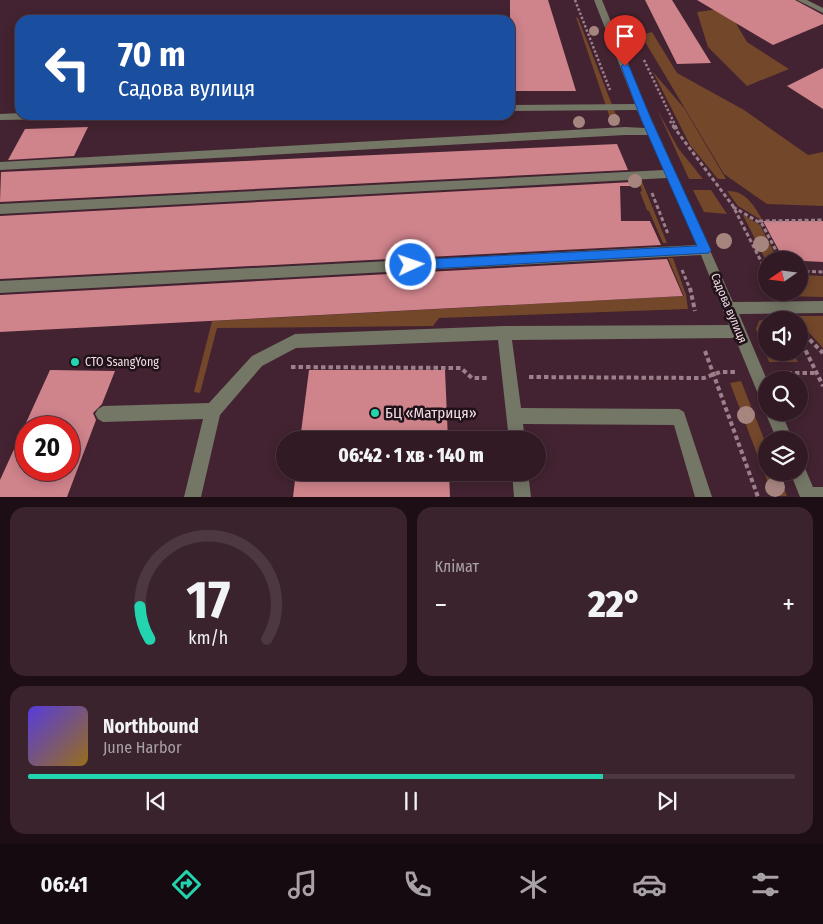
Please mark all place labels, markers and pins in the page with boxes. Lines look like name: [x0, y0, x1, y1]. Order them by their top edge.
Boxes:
pin: [604, 15, 646, 66]
place label: СТО SsangYong: [85, 355, 159, 369]
marker: СТО SsangYong: [69, 356, 81, 368]
place label: БЦ «Матриця»: [385, 404, 477, 422]
marker: БЦ «Матриця»: [369, 407, 381, 419]

